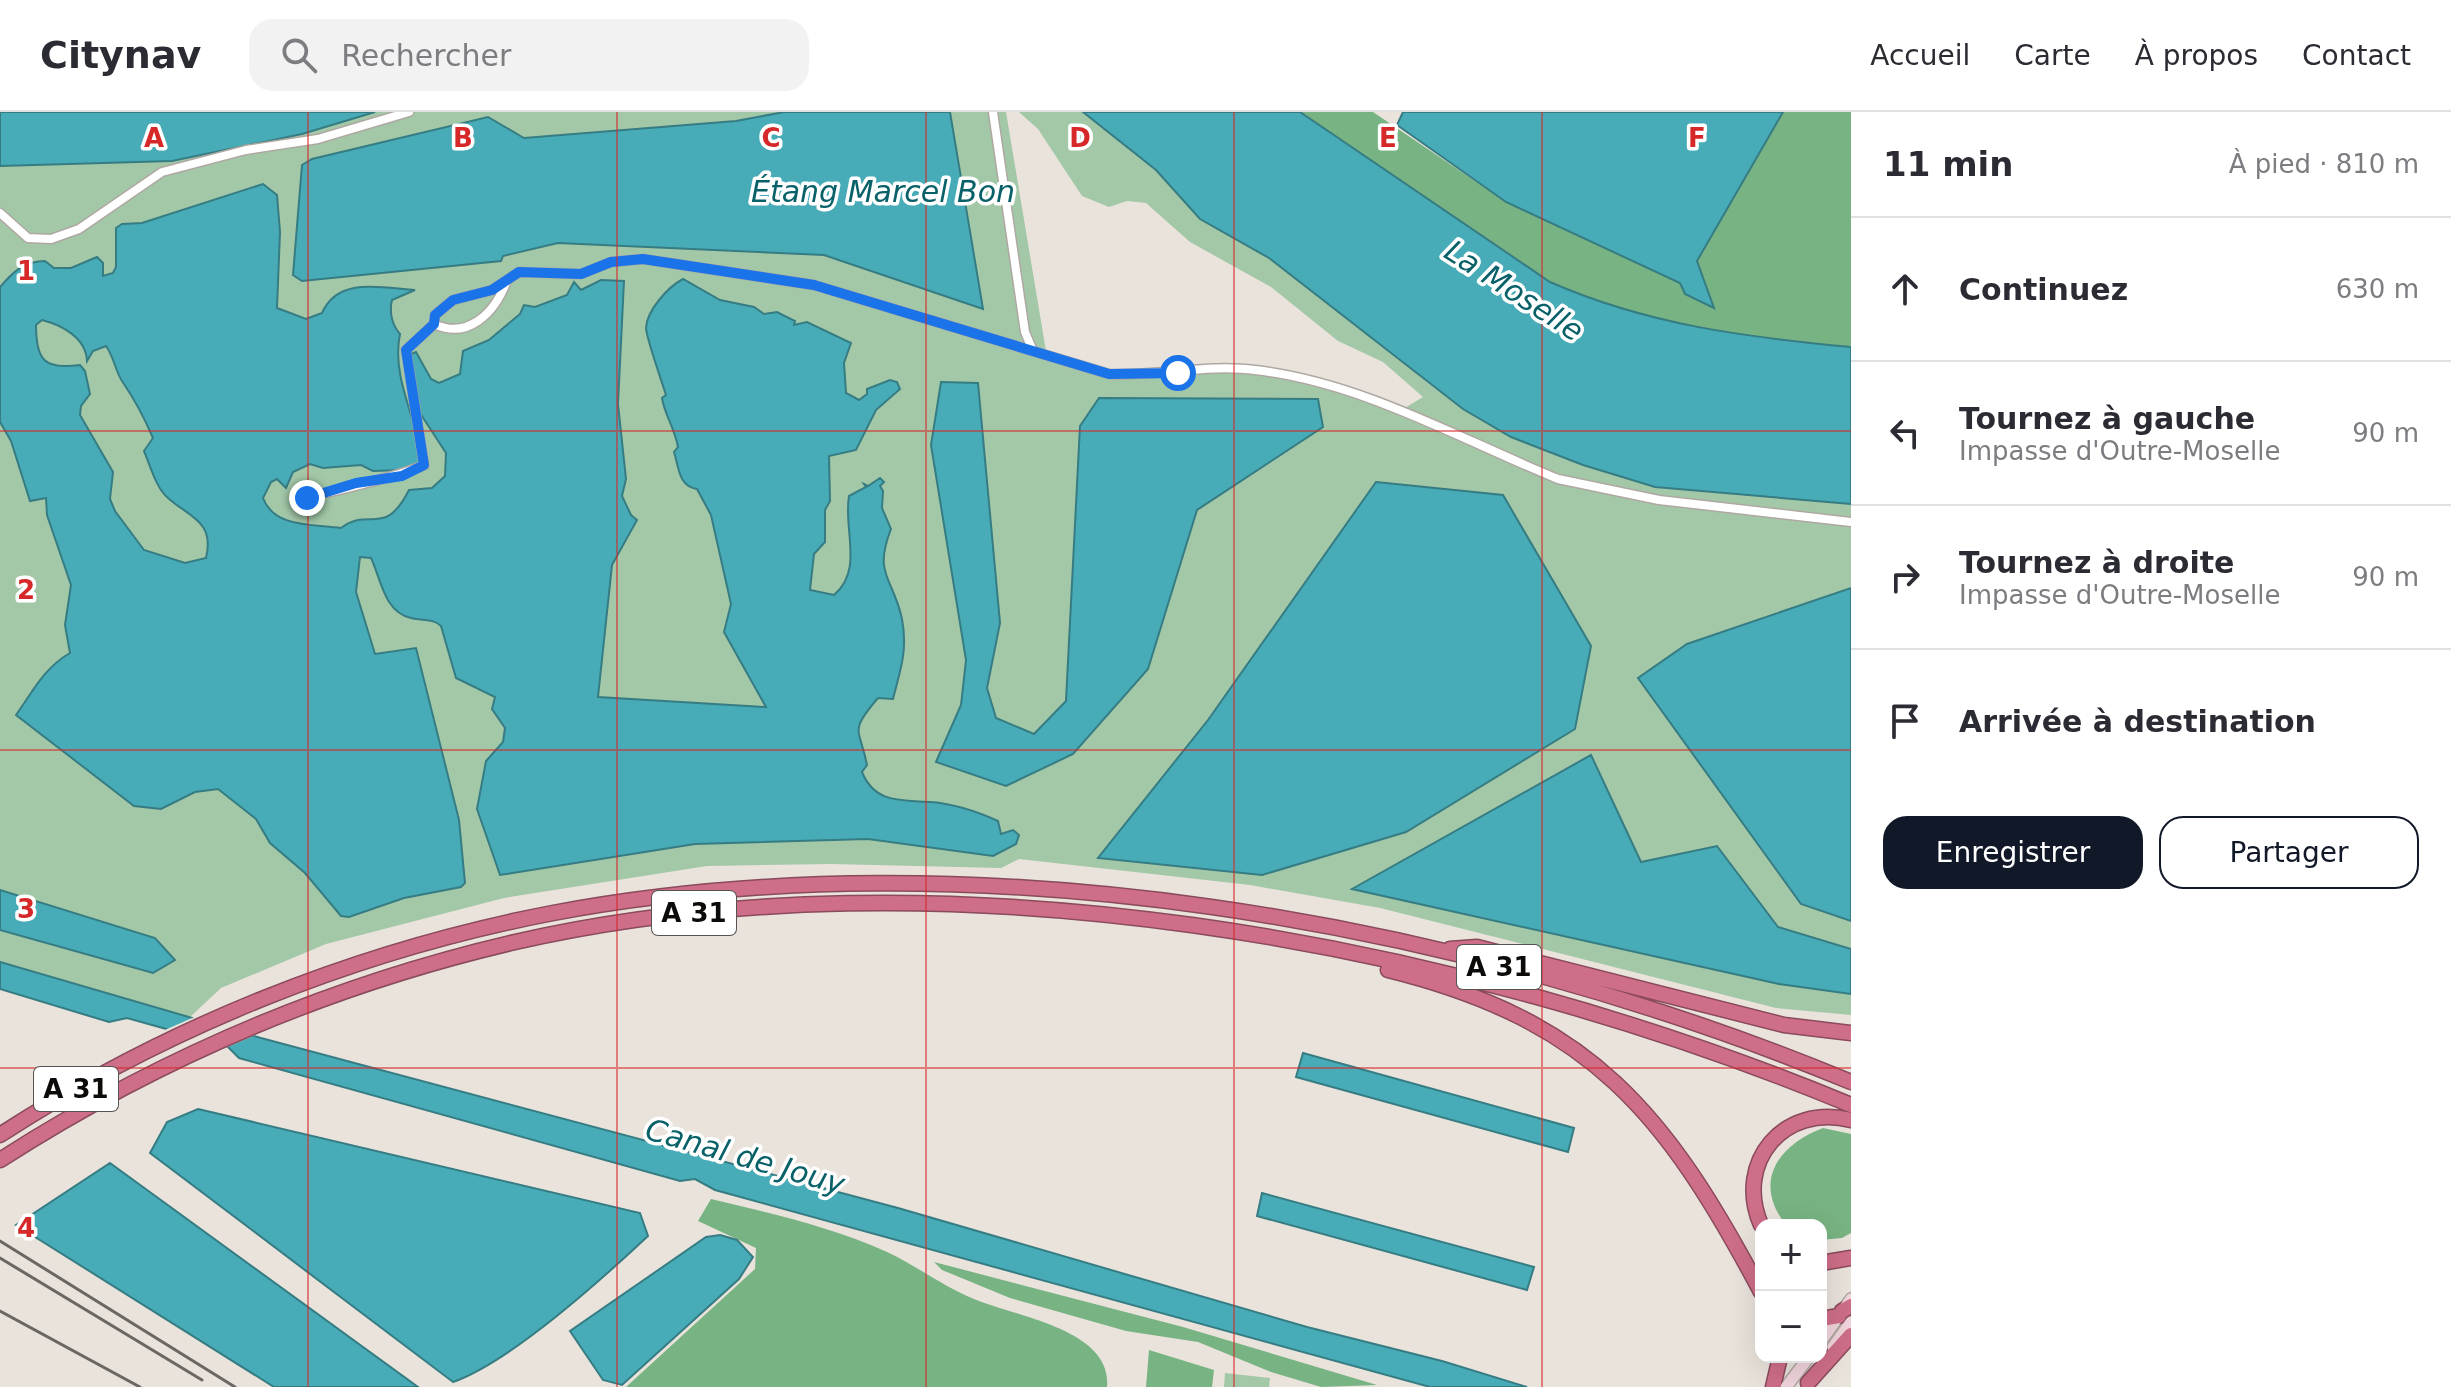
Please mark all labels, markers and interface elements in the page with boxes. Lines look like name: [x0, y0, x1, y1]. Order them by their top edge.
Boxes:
search box: [249, 19, 809, 91]
text: Citynav: [40, 33, 201, 77]
icon: search: [277, 33, 321, 77]
text: Rechercher: [341, 38, 511, 73]
text: Accueil: [1870, 39, 1970, 72]
text: Carte: [2014, 39, 2091, 72]
text: À propos: [2135, 39, 2258, 72]
text: Contact: [2302, 39, 2411, 72]
text: A: [144, 123, 164, 153]
text: B: [453, 123, 473, 153]
text: C: [761, 123, 781, 153]
text: D: [1069, 123, 1091, 153]
text: E: [1379, 123, 1397, 153]
text: F: [1688, 123, 1706, 153]
text: 11 min: [1883, 144, 2013, 184]
text: À pied · 810 m: [2229, 149, 2419, 179]
water label: Étang Marcel Bon: [751, 174, 1015, 209]
water label: La Moselle: [1438, 233, 1590, 348]
text: 1: [17, 256, 35, 286]
icon: ahead: [1883, 267, 1927, 311]
text: Continuez: [1959, 272, 2128, 307]
text: 630 m: [2336, 274, 2419, 304]
route start: [1160, 355, 1196, 391]
text: Tournez à gauche: [1959, 401, 2255, 436]
icon: left: [1883, 411, 1927, 455]
text: 90 m: [2352, 418, 2419, 448]
text: Impasse d'Outre-Moselle: [1959, 436, 2280, 466]
route end: [289, 480, 325, 516]
text: Tournez à droite: [1959, 545, 2234, 580]
icon: right: [1883, 555, 1927, 599]
text: 90 m: [2352, 562, 2419, 592]
text: 2: [17, 575, 35, 605]
text: Impasse d'Outre-Moselle: [1959, 580, 2280, 610]
icon: arrive: [1883, 699, 1927, 743]
text: Arrivée à destination: [1959, 704, 2316, 739]
button: Enregistrer: [1883, 816, 2143, 889]
button: Partager: [2159, 816, 2419, 889]
road number: A 31: [652, 891, 736, 935]
text: 3: [17, 894, 35, 924]
road number: A 31: [1457, 945, 1541, 989]
road number: A 31: [34, 1067, 118, 1111]
water label: Canal de Jouy: [641, 1111, 850, 1202]
text: 4: [17, 1213, 35, 1243]
map controls: [1755, 1219, 1827, 1363]
button: +: [1755, 1219, 1827, 1291]
button: −: [1755, 1291, 1827, 1363]

